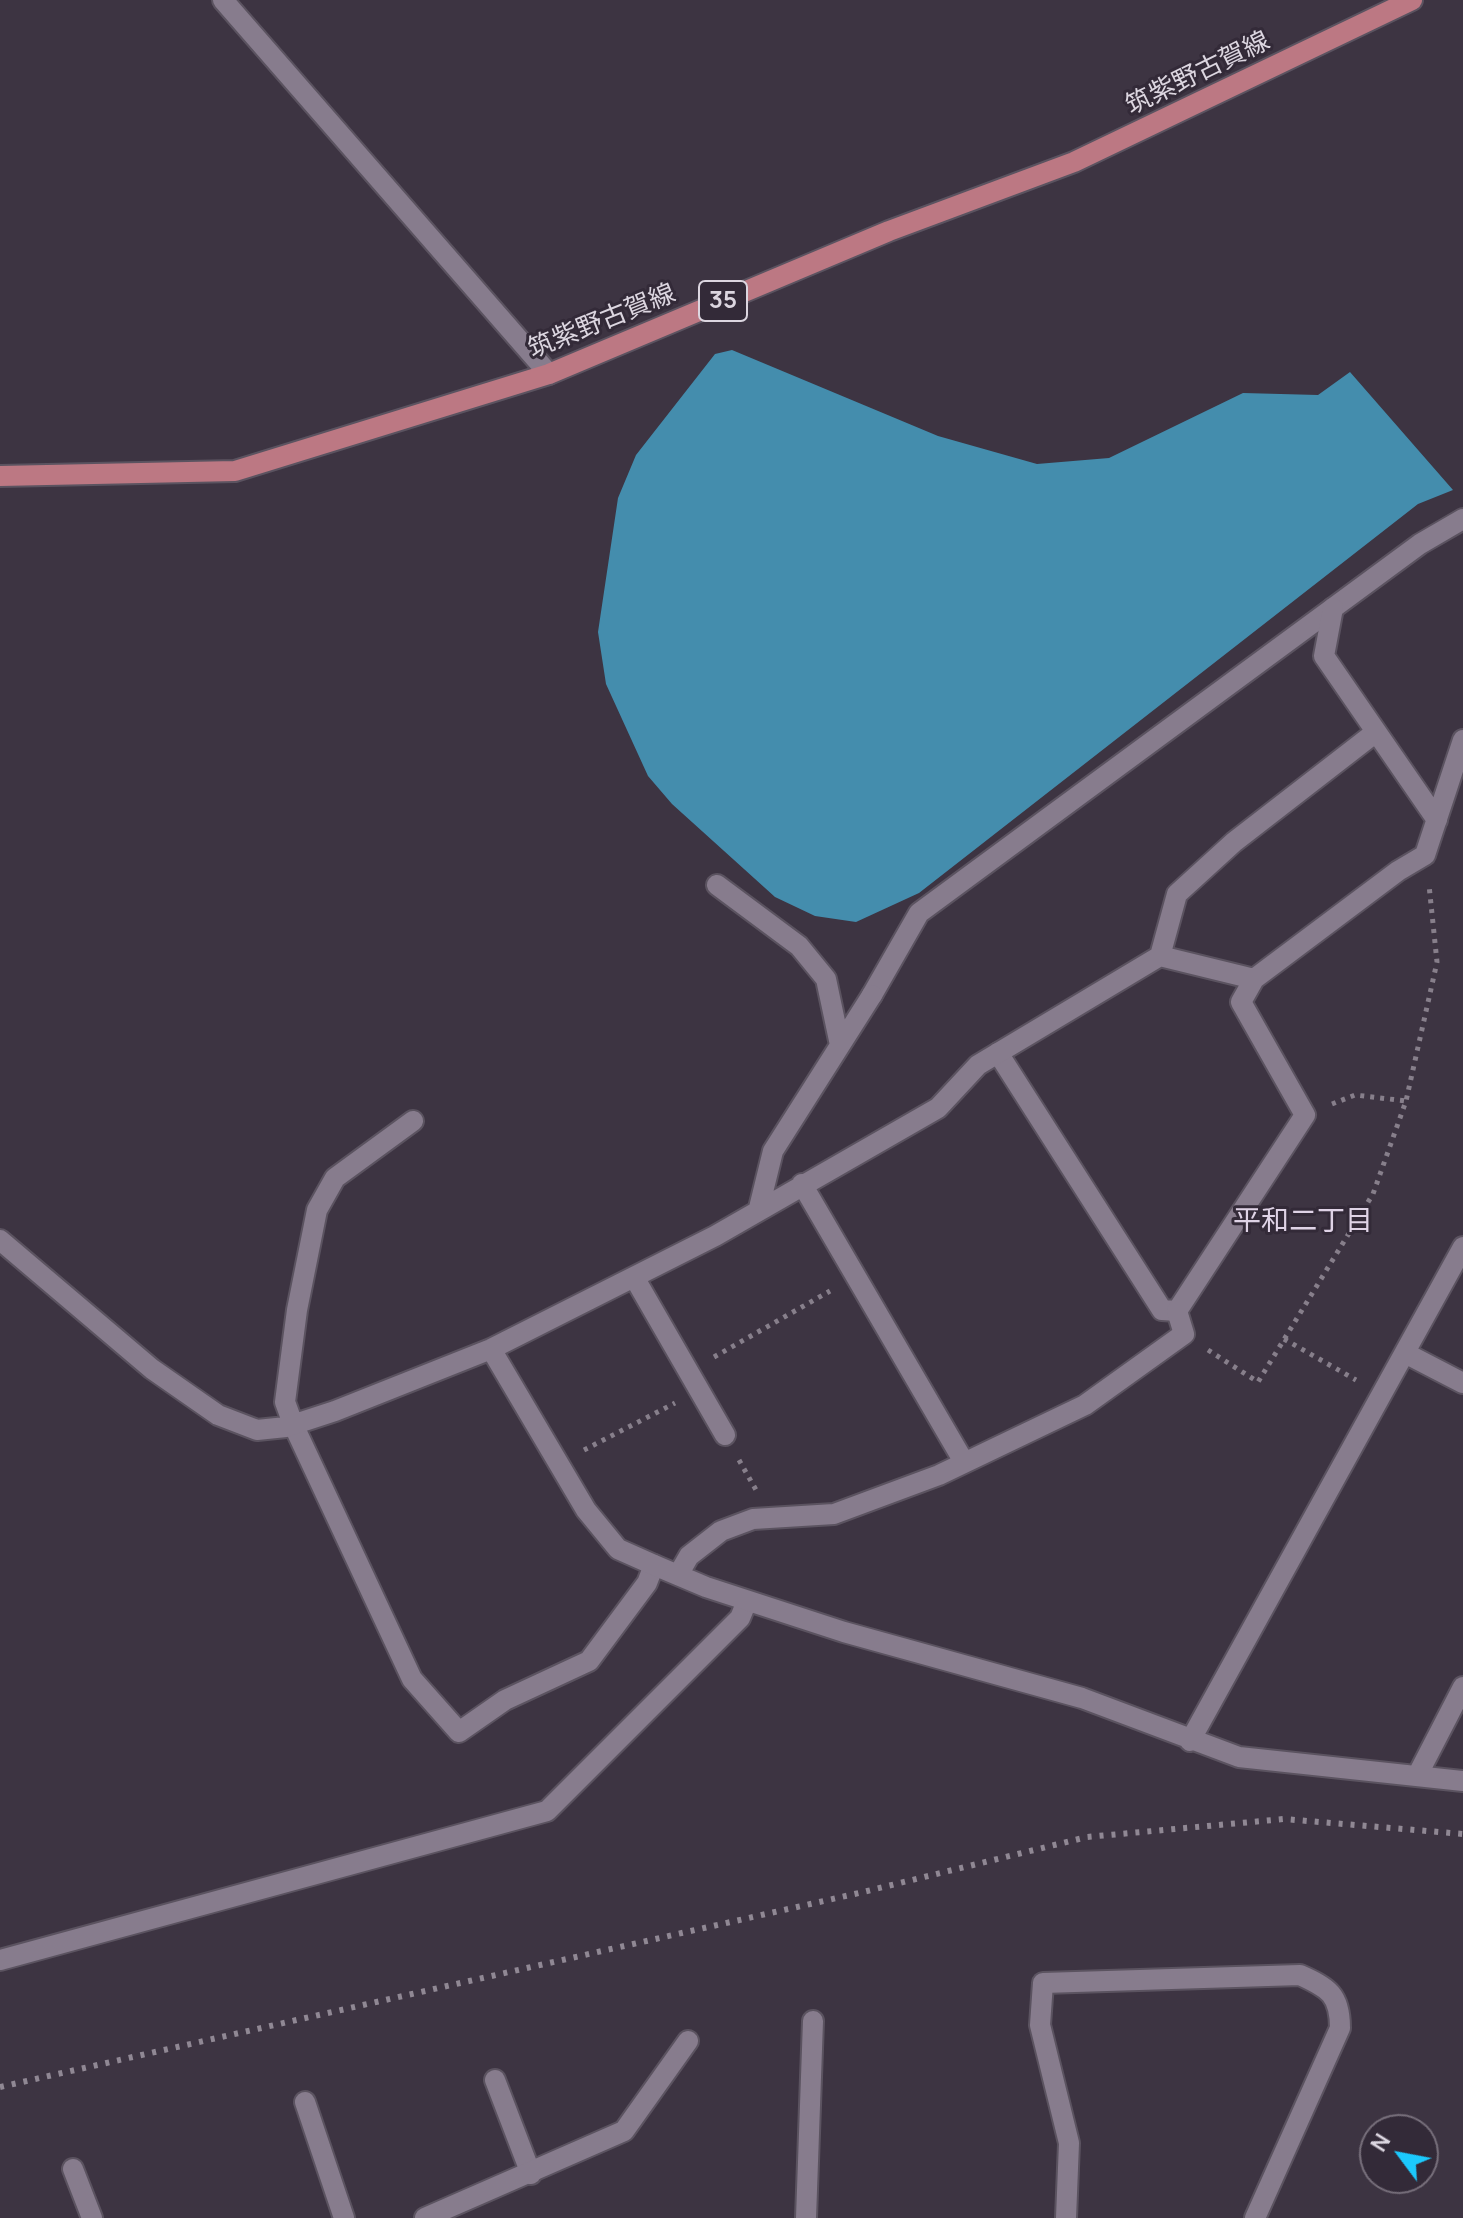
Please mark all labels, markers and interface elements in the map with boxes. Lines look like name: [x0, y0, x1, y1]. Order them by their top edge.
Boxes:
street label: 筑紫野古賀線: [1121, 26, 1275, 122]
street label: 筑紫野古賀線: [524, 278, 680, 366]
road number: 35: [699, 281, 747, 321]
district label: 平和二丁目: [1233, 1205, 1373, 1239]
north arrow: [1359, 2114, 1439, 2194]
text: N: [1363, 2128, 1397, 2157]

